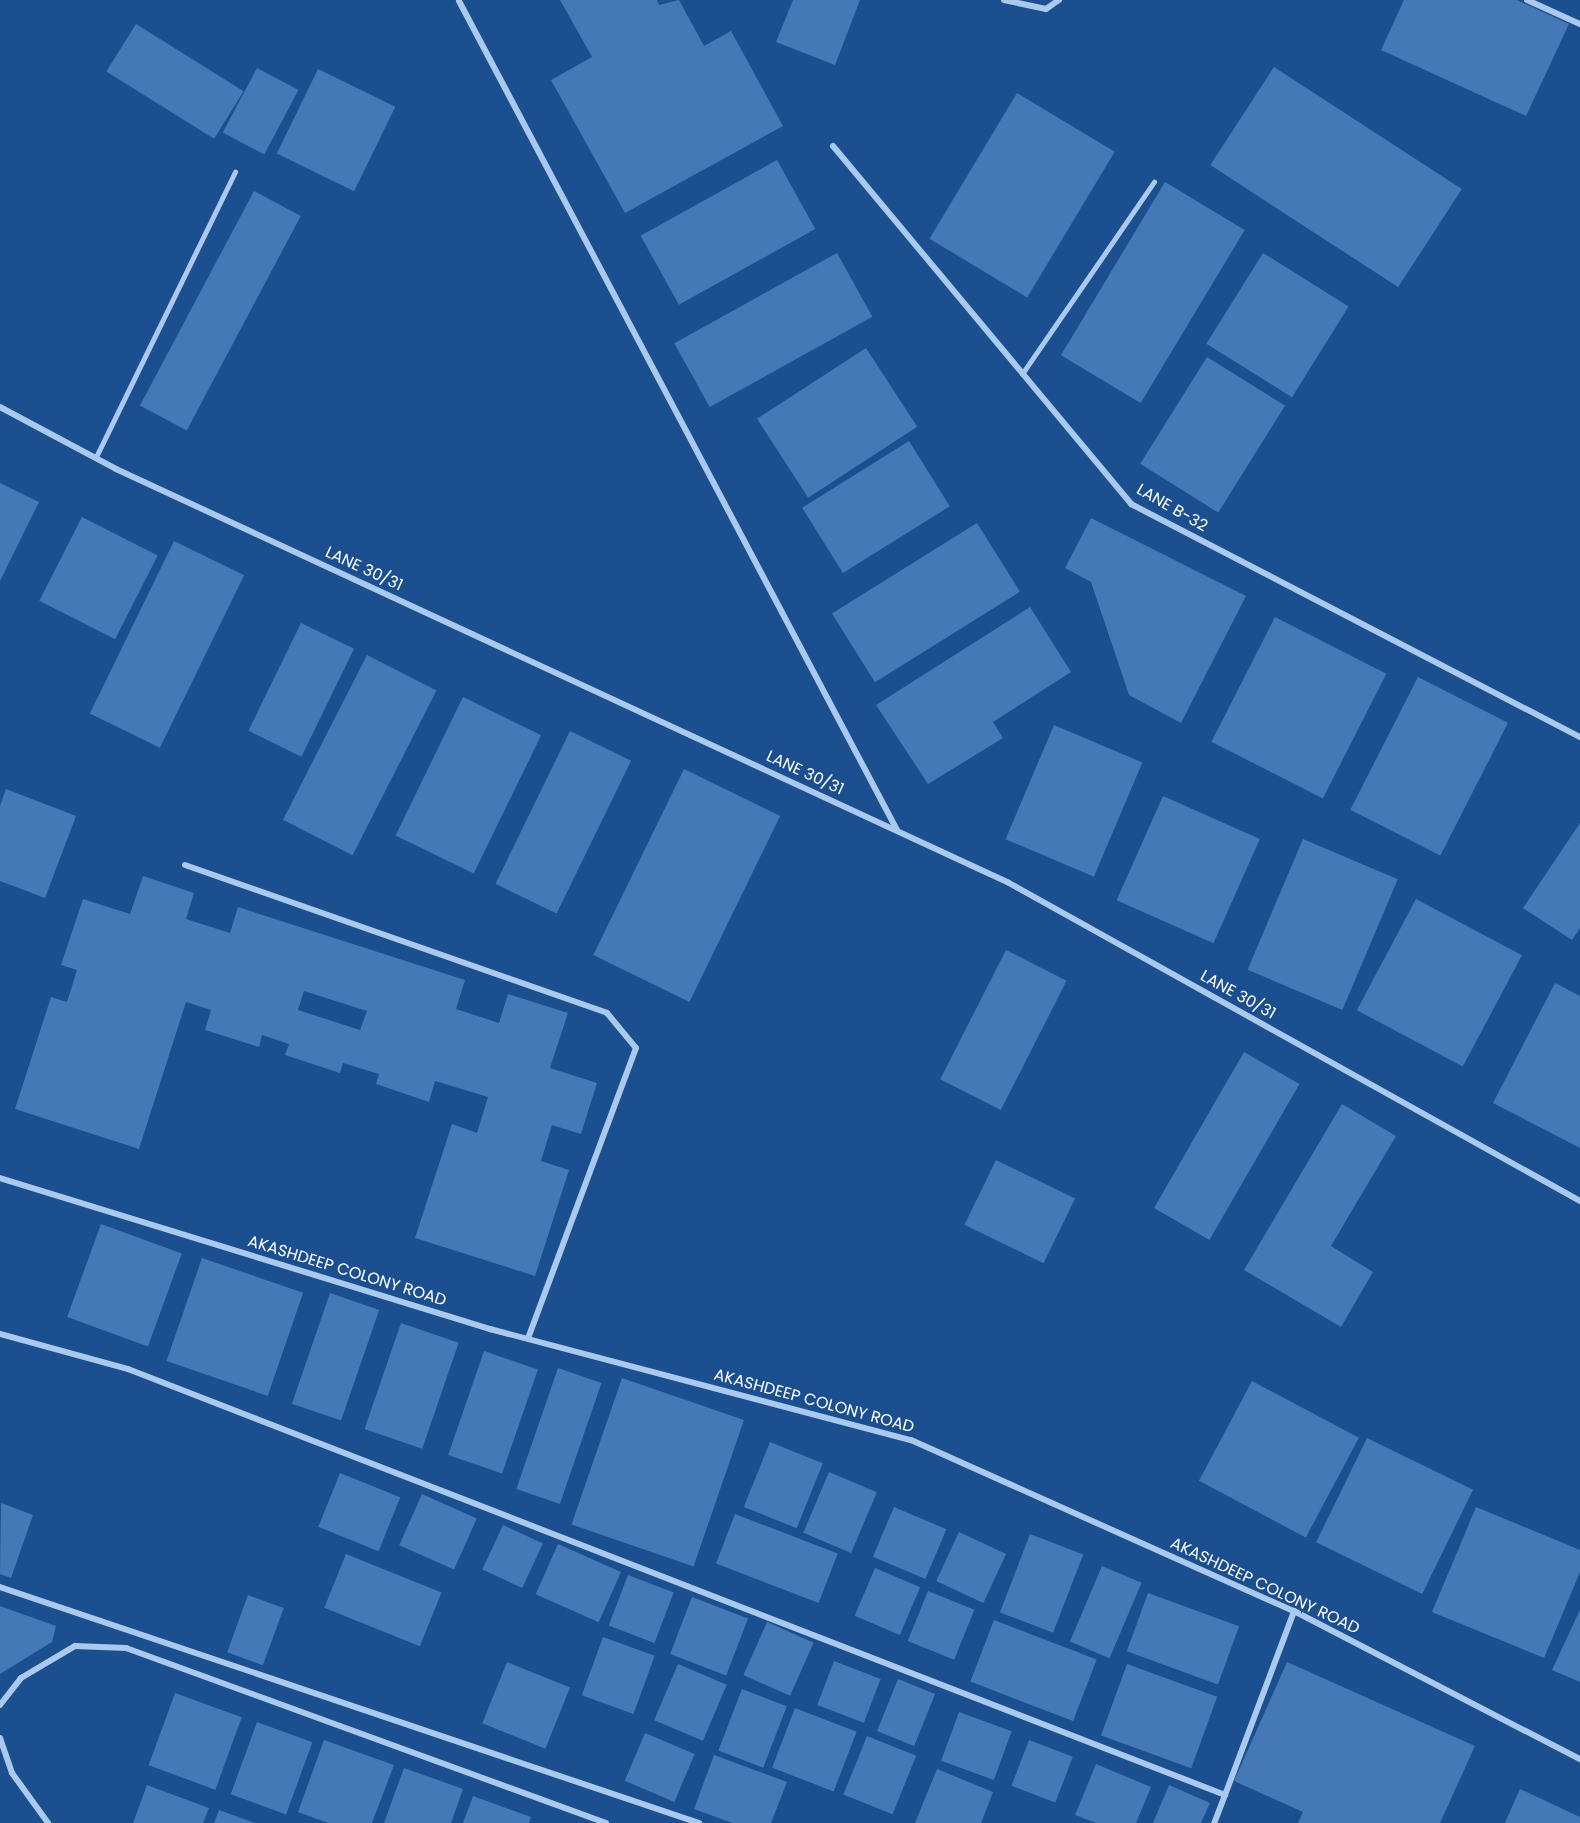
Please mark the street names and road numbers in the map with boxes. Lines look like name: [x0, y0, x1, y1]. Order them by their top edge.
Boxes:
street label: LANE B-32: [1133, 480, 1211, 536]
street label: LANE 30/31: [322, 543, 406, 595]
street label: LANE 30/31: [763, 747, 847, 799]
street label: LANE 30/31: [1197, 966, 1279, 1024]
street label: AKASHDEEP COLONY ROAD: [245, 1232, 449, 1310]
street label: AKASHDEEP COLONY ROAD: [712, 1365, 916, 1437]
street label: AKASHDEEP COLONY ROAD: [1167, 1534, 1363, 1638]

